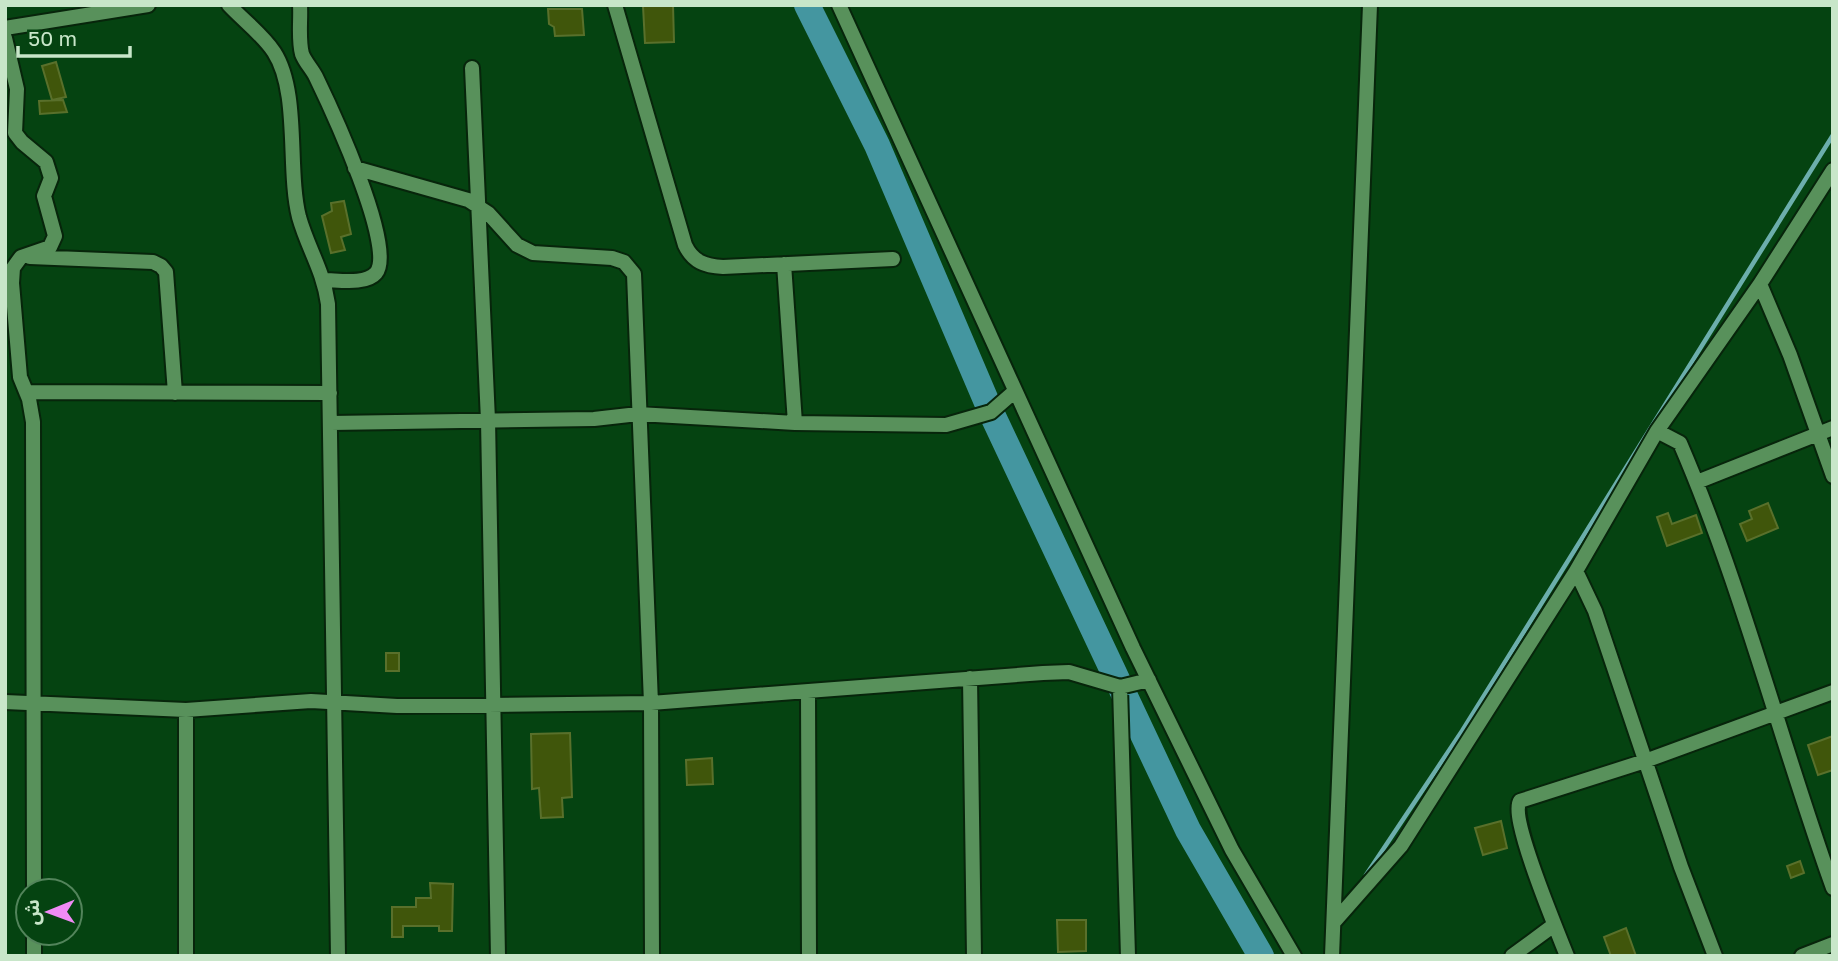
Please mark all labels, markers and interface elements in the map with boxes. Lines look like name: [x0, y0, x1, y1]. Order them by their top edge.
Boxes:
scale bar: [18, 14, 130, 58]
text: 50 m: [28, 25, 77, 51]
north arrow: [14, 877, 84, 947]
text: ش: [20, 899, 43, 926]

